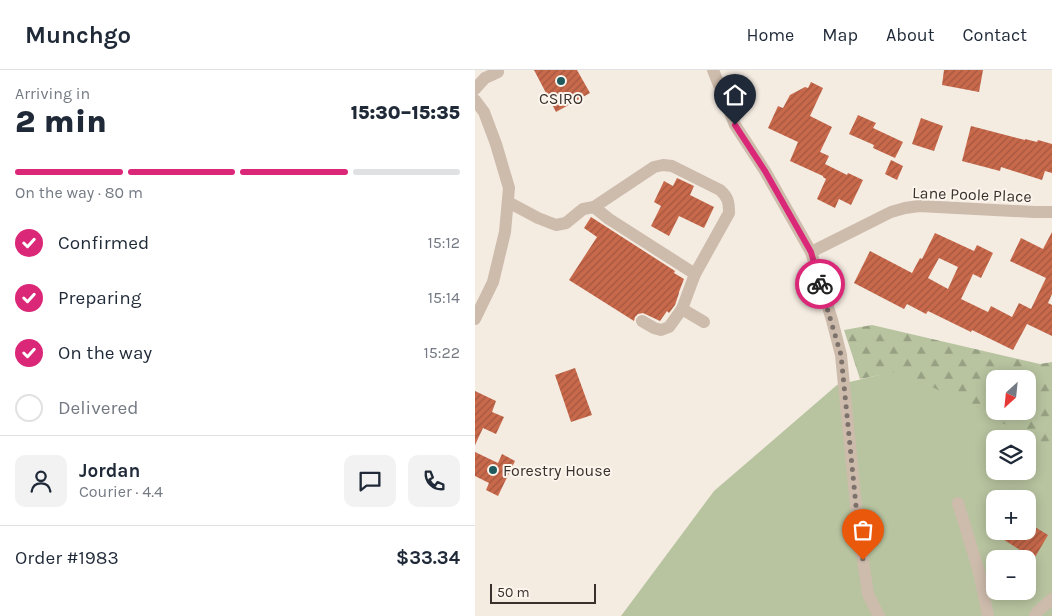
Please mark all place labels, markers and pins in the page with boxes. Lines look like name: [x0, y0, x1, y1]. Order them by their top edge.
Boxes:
pin: [714, 74, 756, 125]
marker: CSIRO: [555, 75, 567, 87]
place label: CSIRO: [539, 89, 583, 108]
place label: Forestry House: [503, 461, 611, 480]
marker: Forestry House: [487, 464, 499, 476]
pin: [842, 509, 884, 560]

